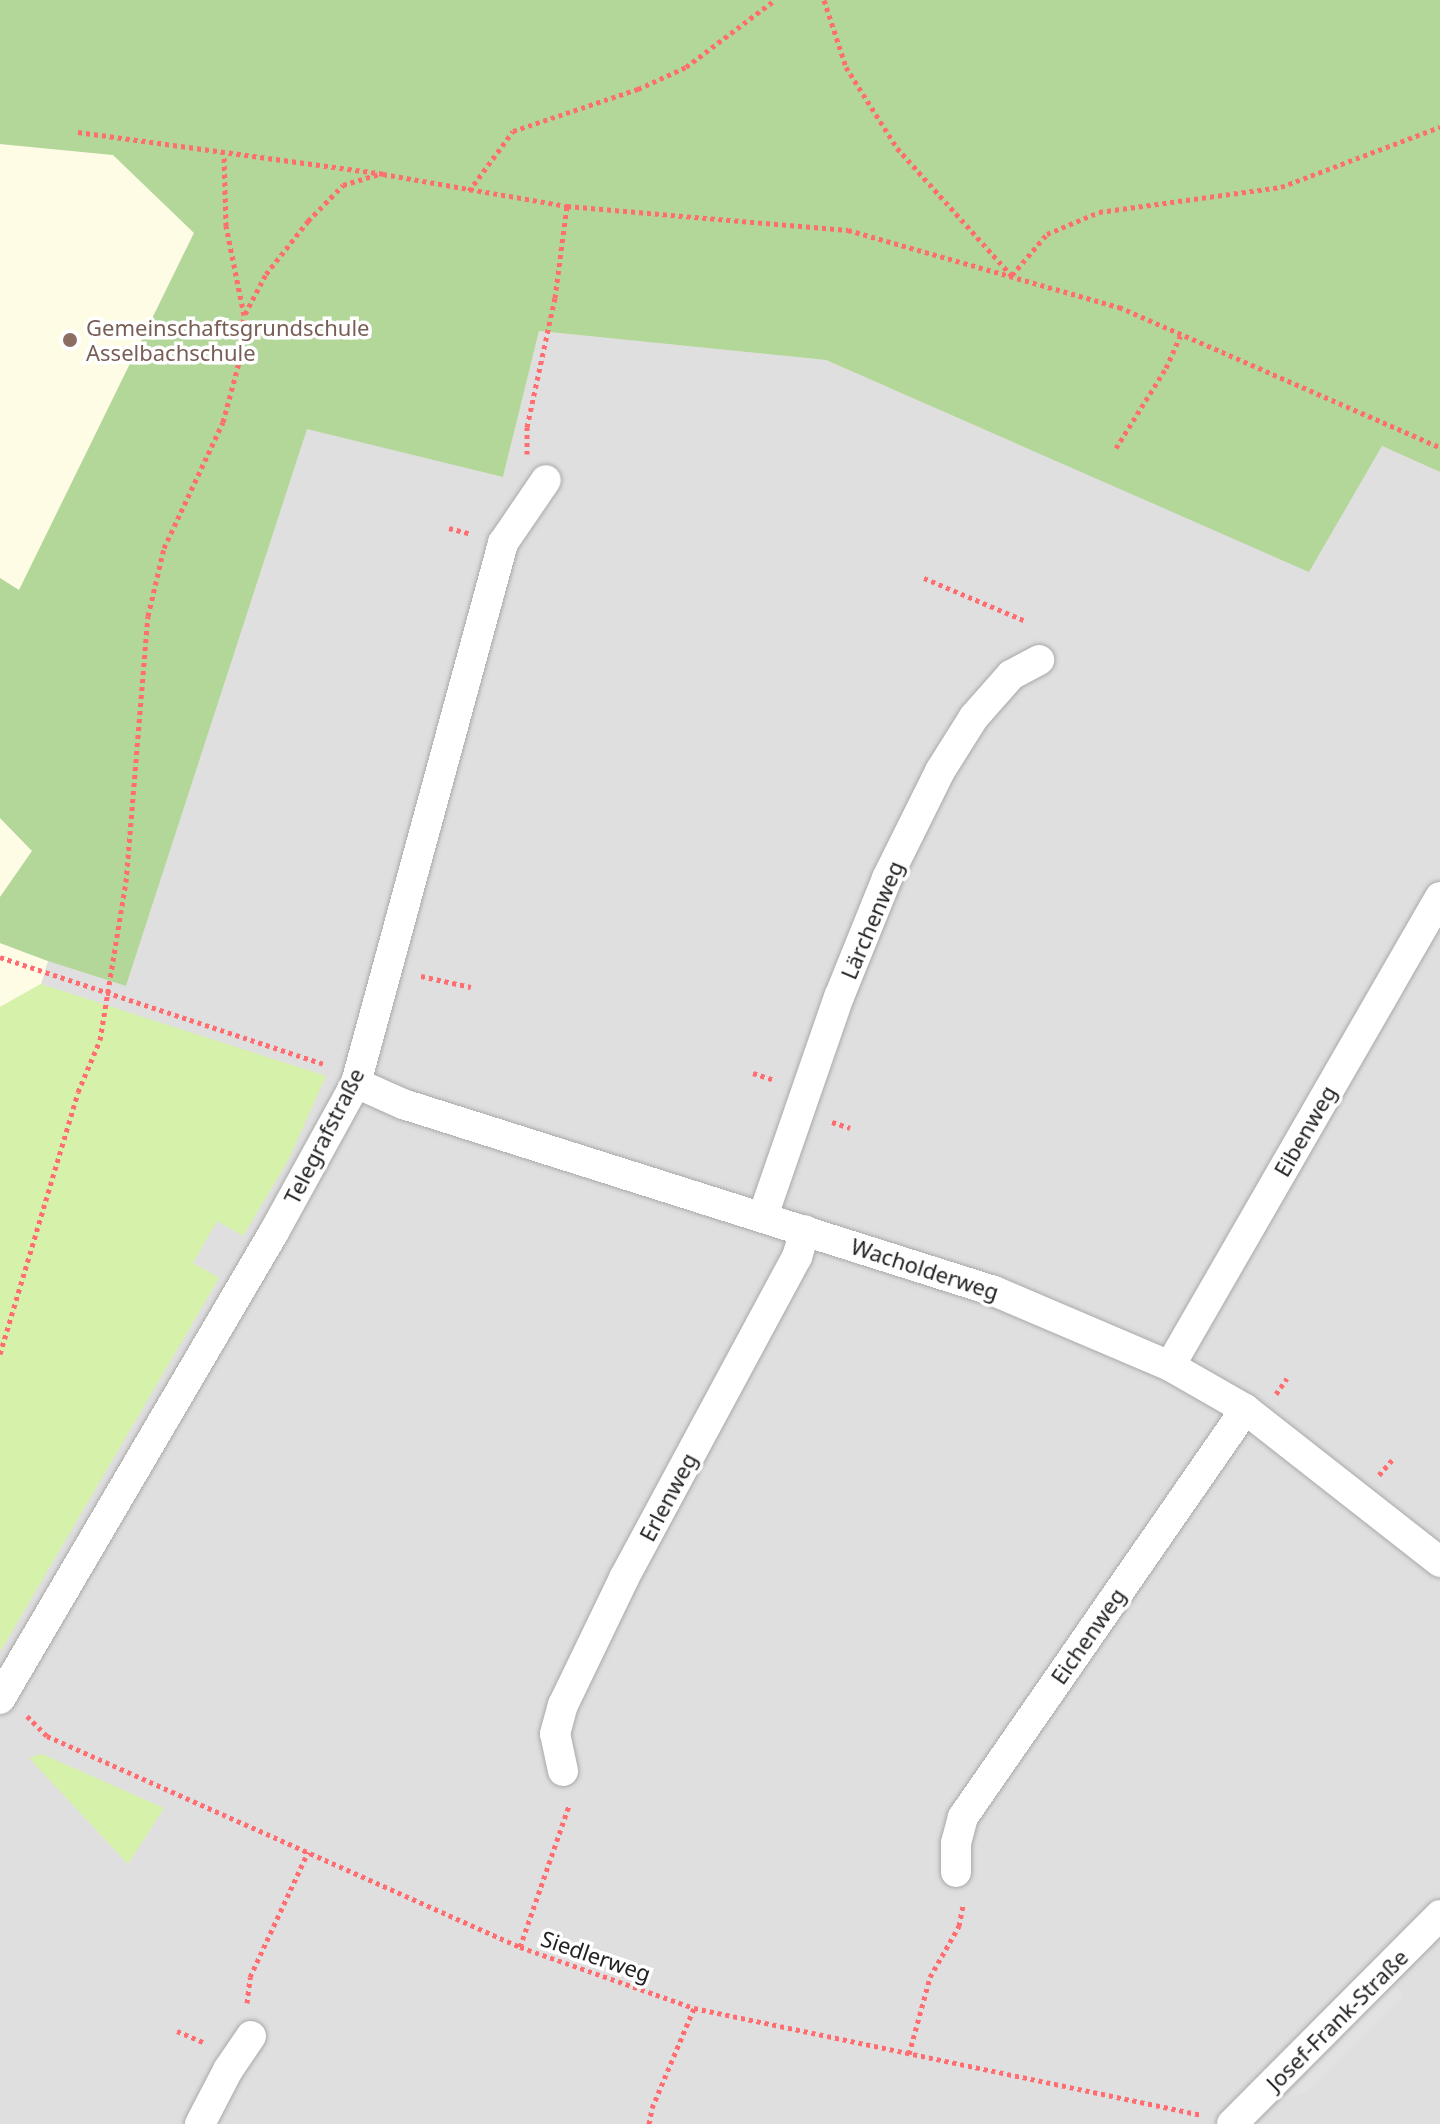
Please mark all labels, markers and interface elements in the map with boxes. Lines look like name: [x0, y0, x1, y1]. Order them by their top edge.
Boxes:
place label: Gemeinschaftsgrundschule Asselbachschule: [86, 314, 369, 366]
marker: Gemeinschaftsgrundschule Asselbachschule: [61, 331, 79, 349]
street label: Lärchenweg: [835, 857, 909, 983]
street label: Telegrafstraße: [278, 1064, 370, 1208]
street label: Eibenweg: [1268, 1081, 1342, 1181]
street label: Wacholderweg: [848, 1233, 1002, 1305]
street label: Erlenweg: [634, 1448, 702, 1546]
street label: Eichenweg: [1045, 1583, 1131, 1689]
street label: Siedlerweg: [538, 1925, 654, 1987]
street label: Josef-Frank-Straße: [1261, 1944, 1413, 2096]

